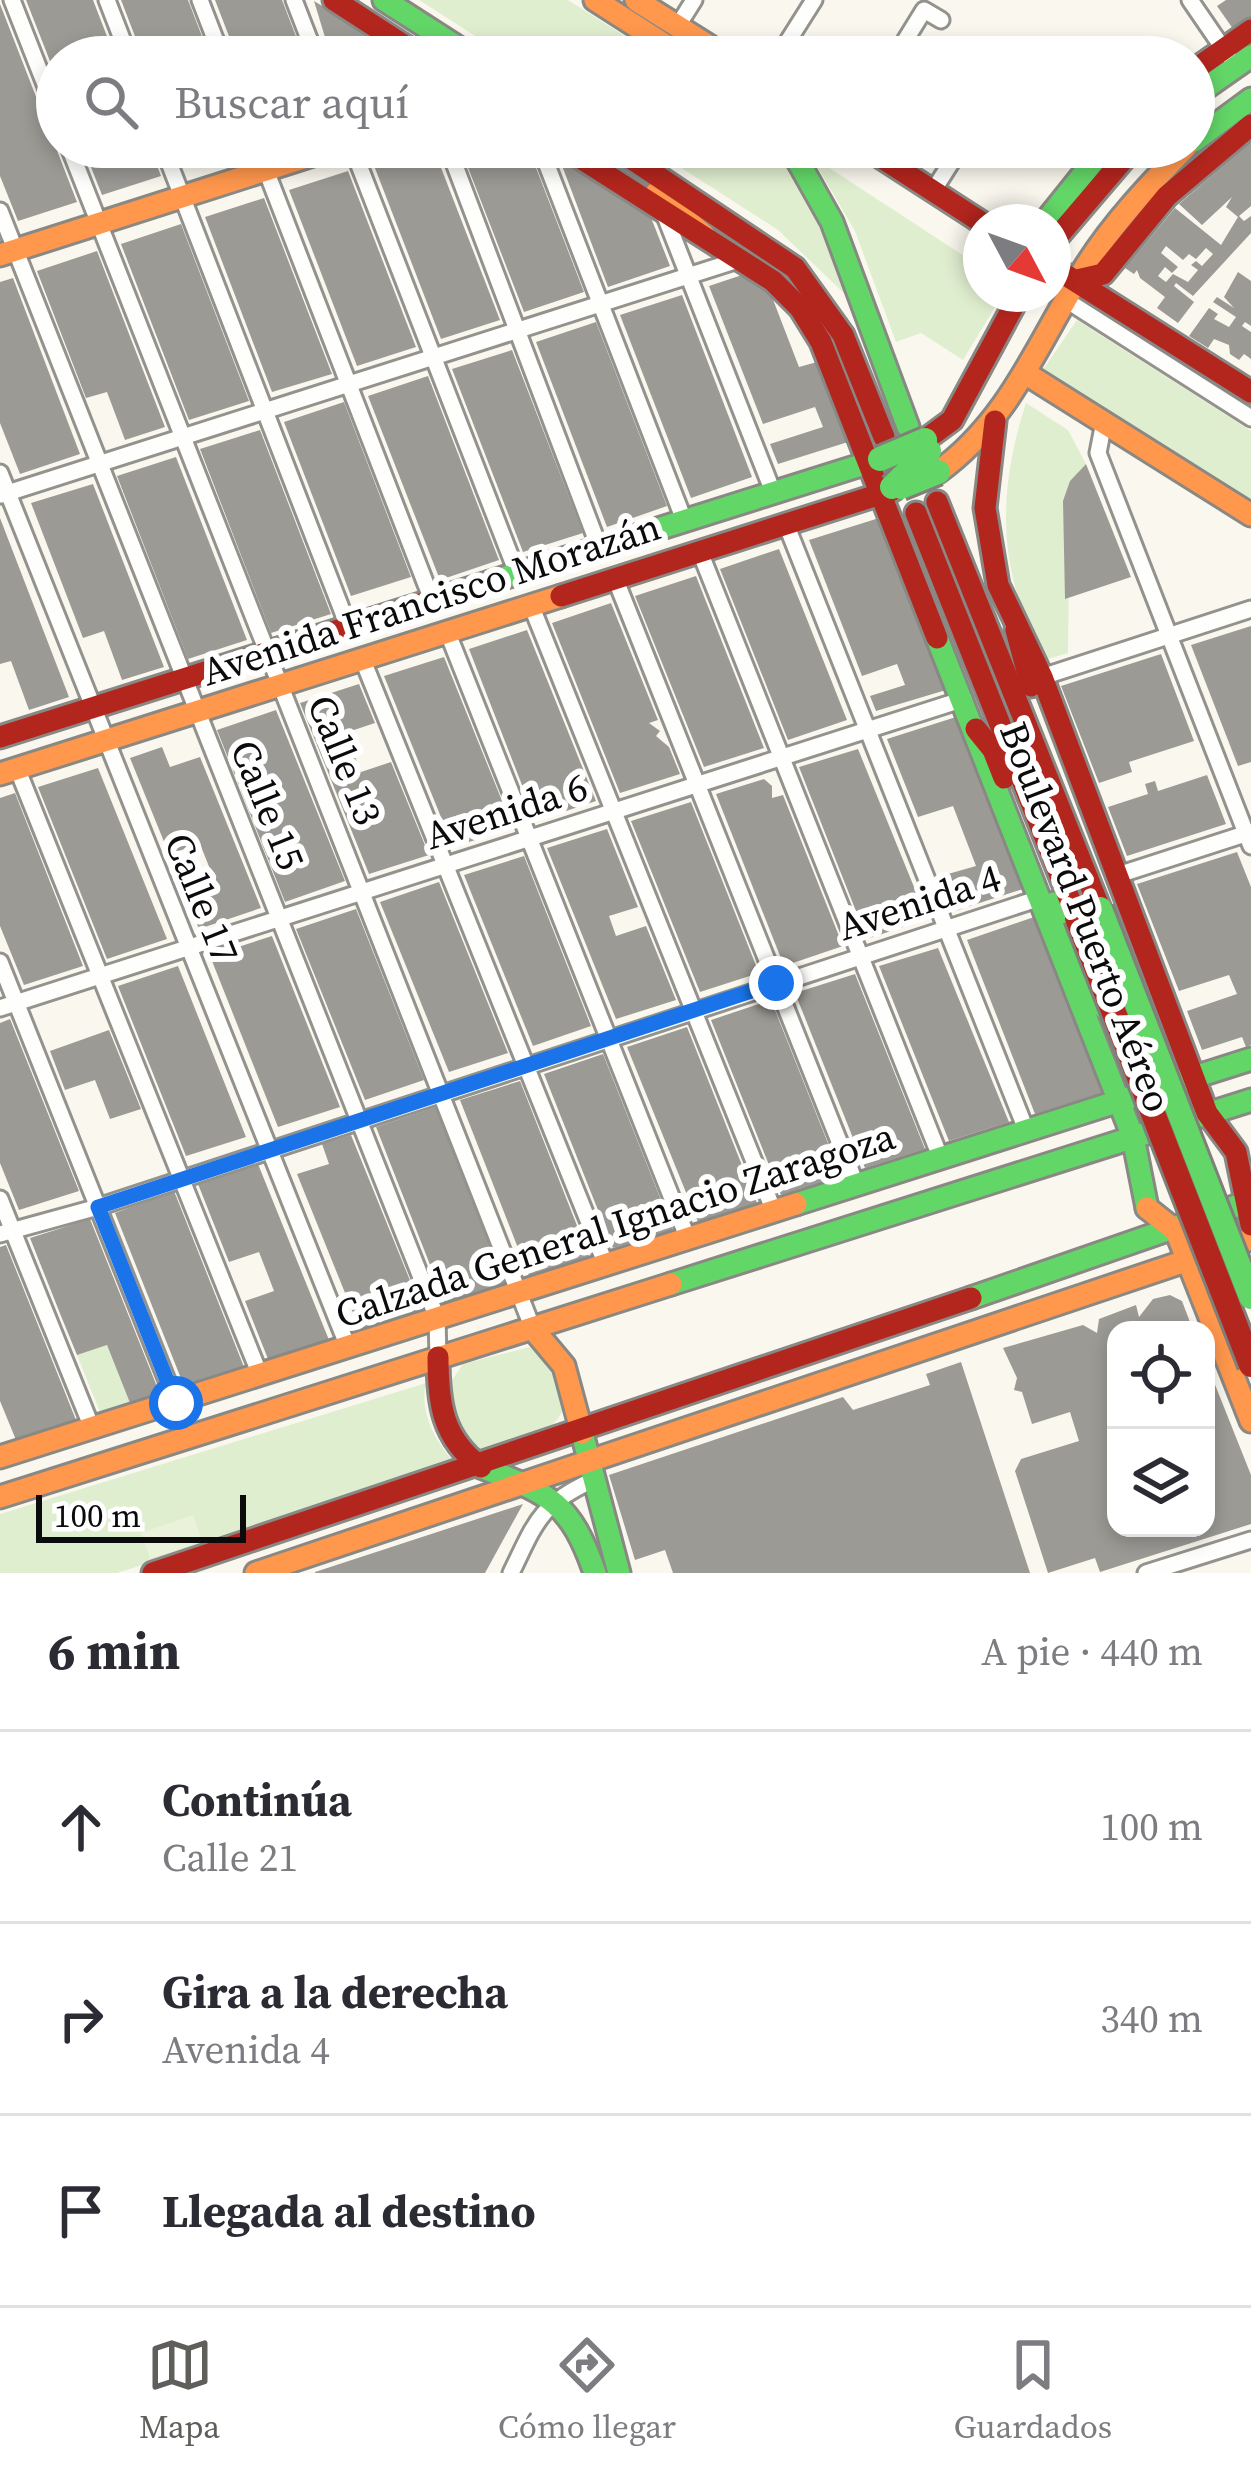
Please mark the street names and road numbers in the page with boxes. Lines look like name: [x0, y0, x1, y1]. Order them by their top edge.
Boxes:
street label: Avenida Francisco Morazán: [195, 500, 667, 698]
street label: Calle 13: [295, 687, 395, 833]
street label: Boulevard Puerto Aéreo: [987, 714, 1185, 1120]
street label: Calle 15: [218, 732, 318, 878]
street label: Avenida 6: [418, 760, 594, 862]
street label: Calle 17: [152, 825, 252, 971]
street label: Avenida 4: [831, 851, 1007, 953]
street label: Calzada General Ignacio Zaragoza: [329, 1109, 902, 1341]

